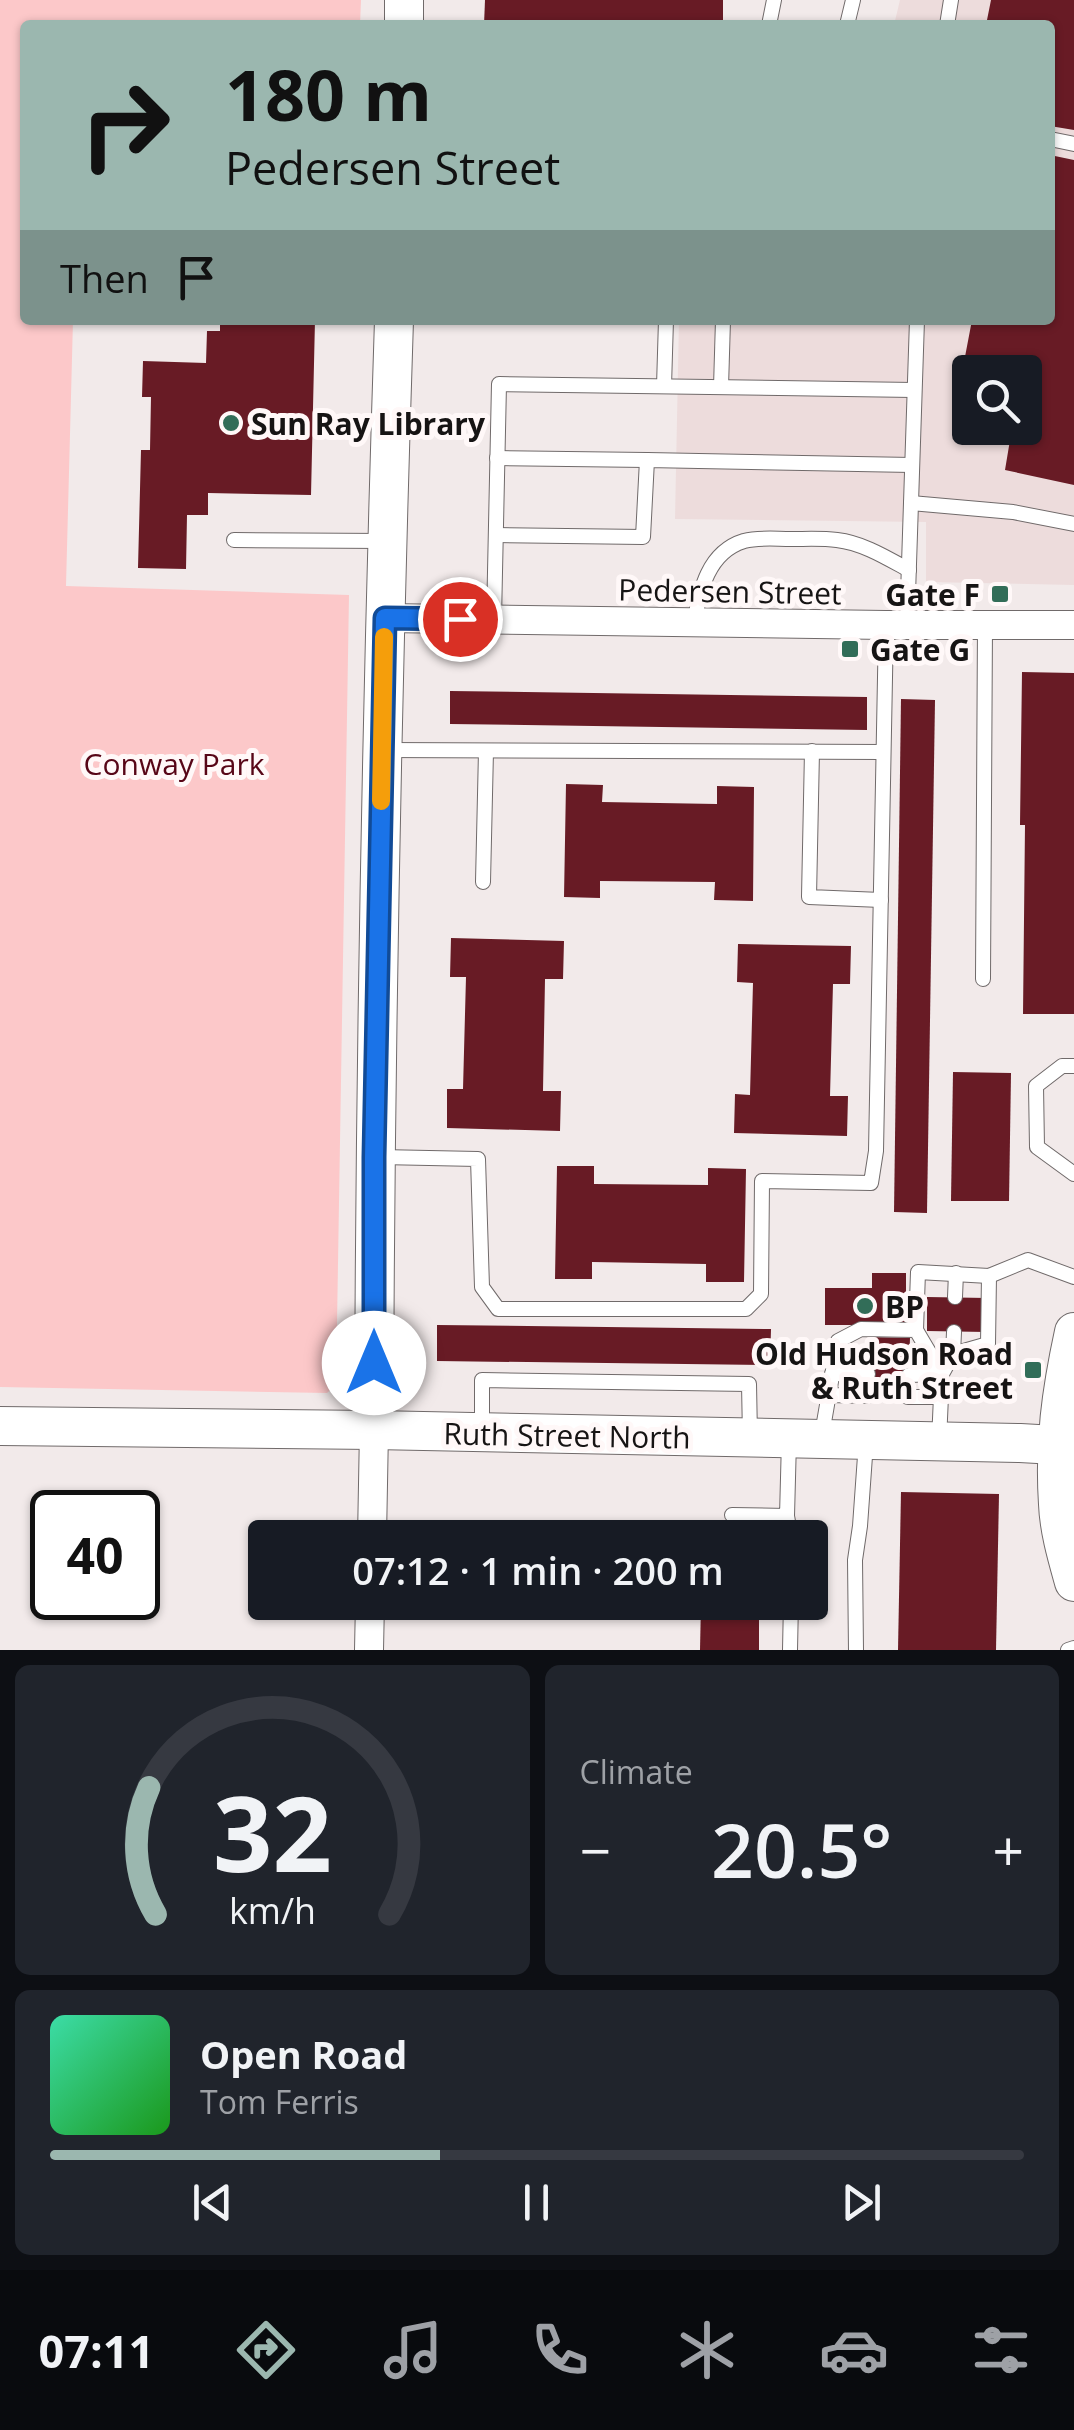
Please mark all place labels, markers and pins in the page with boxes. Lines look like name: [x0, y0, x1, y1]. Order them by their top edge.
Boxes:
place label: Sun Ray Library: [251, 403, 486, 444]
marker: Sun Ray Library: [220, 412, 242, 434]
place label: Gate F: [885, 574, 980, 615]
pin: [418, 577, 503, 662]
marker: Gate F: [989, 583, 1011, 605]
place label: Gate G: [870, 629, 970, 670]
marker: Gate G: [839, 638, 861, 660]
place label: BP: [885, 1286, 924, 1327]
marker: BP: [854, 1295, 876, 1317]
place label: Old Hudson Road & Ruth Street: [755, 1333, 1013, 1408]
marker: Old Hudson Road & Ruth Street: [1022, 1359, 1044, 1381]

